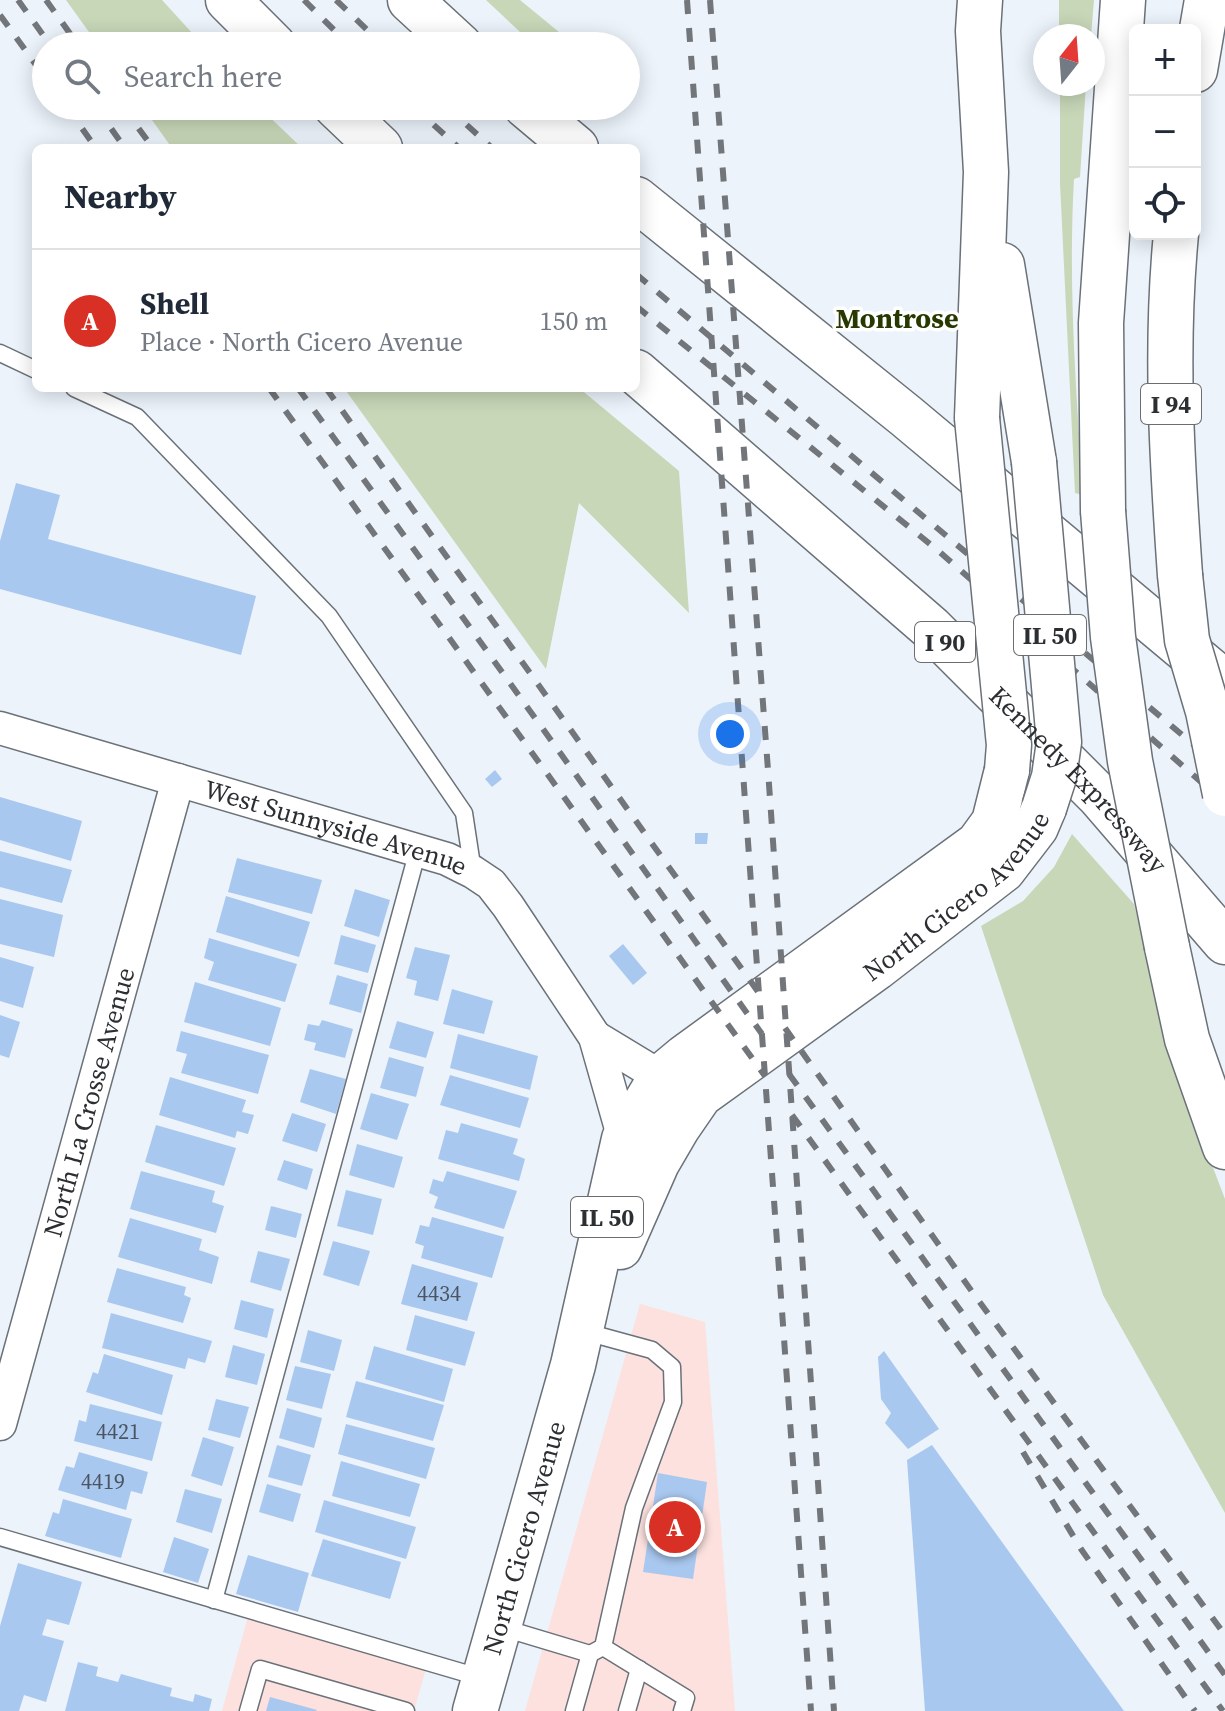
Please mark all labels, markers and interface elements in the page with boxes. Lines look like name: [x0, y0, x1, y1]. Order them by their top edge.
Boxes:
north arrow: [1033, 24, 1105, 96]
map controls: [1129, 24, 1201, 240]
button: +: [1129, 24, 1201, 96]
search box: [32, 32, 640, 120]
icon: search: [60, 54, 104, 98]
text: Search here: [124, 56, 282, 97]
button: −: [1129, 96, 1201, 168]
button: locate: [1129, 168, 1201, 240]
text: Nearby: [64, 173, 177, 219]
text: Shell: [140, 283, 209, 324]
district label: Montrose: [836, 299, 958, 337]
text: A: [81, 303, 99, 339]
text: 150 m: [540, 303, 608, 339]
text: Place · North Cicero Avenue: [140, 324, 463, 360]
road number: I 94: [1141, 384, 1201, 424]
road number: IL 50: [1014, 615, 1086, 655]
road number: I 90: [915, 622, 975, 662]
street label: Kennedy Expressway: [981, 678, 1176, 881]
your location: [710, 714, 750, 754]
street label: West Sunnyside Avenue: [200, 771, 473, 884]
street label: North Cicero Avenue: [856, 806, 1058, 990]
street label: North La Crosse Avenue: [35, 963, 143, 1241]
road number: IL 50: [571, 1197, 643, 1237]
house number: 4434: [417, 1278, 461, 1308]
house number: 4421: [96, 1416, 140, 1446]
street label: North Cicero Avenue: [474, 1417, 574, 1659]
house number: 4419: [81, 1466, 125, 1496]
pin: A: [649, 1497, 701, 1557]

